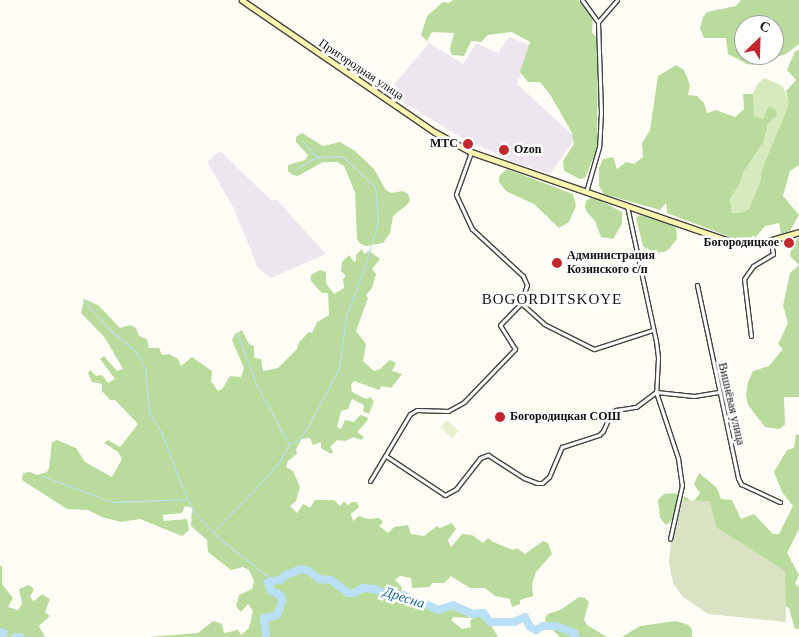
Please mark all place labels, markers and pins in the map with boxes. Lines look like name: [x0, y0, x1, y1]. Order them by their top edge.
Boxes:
place label: МТС: [430, 137, 458, 151]
marker: МТС: [462, 138, 474, 150]
place label: Ozon: [514, 143, 541, 157]
marker: Ozon: [498, 144, 510, 156]
place label: Богородицкое: [704, 236, 779, 250]
marker: Богородицкое: [783, 237, 795, 249]
place label: Администрация Козинского с/п: [567, 249, 655, 277]
marker: Администрация Козинского с/п: [551, 257, 563, 269]
place label: Богородицкая СОШ: [510, 410, 621, 424]
marker: Богородицкая СОШ: [494, 411, 506, 423]

